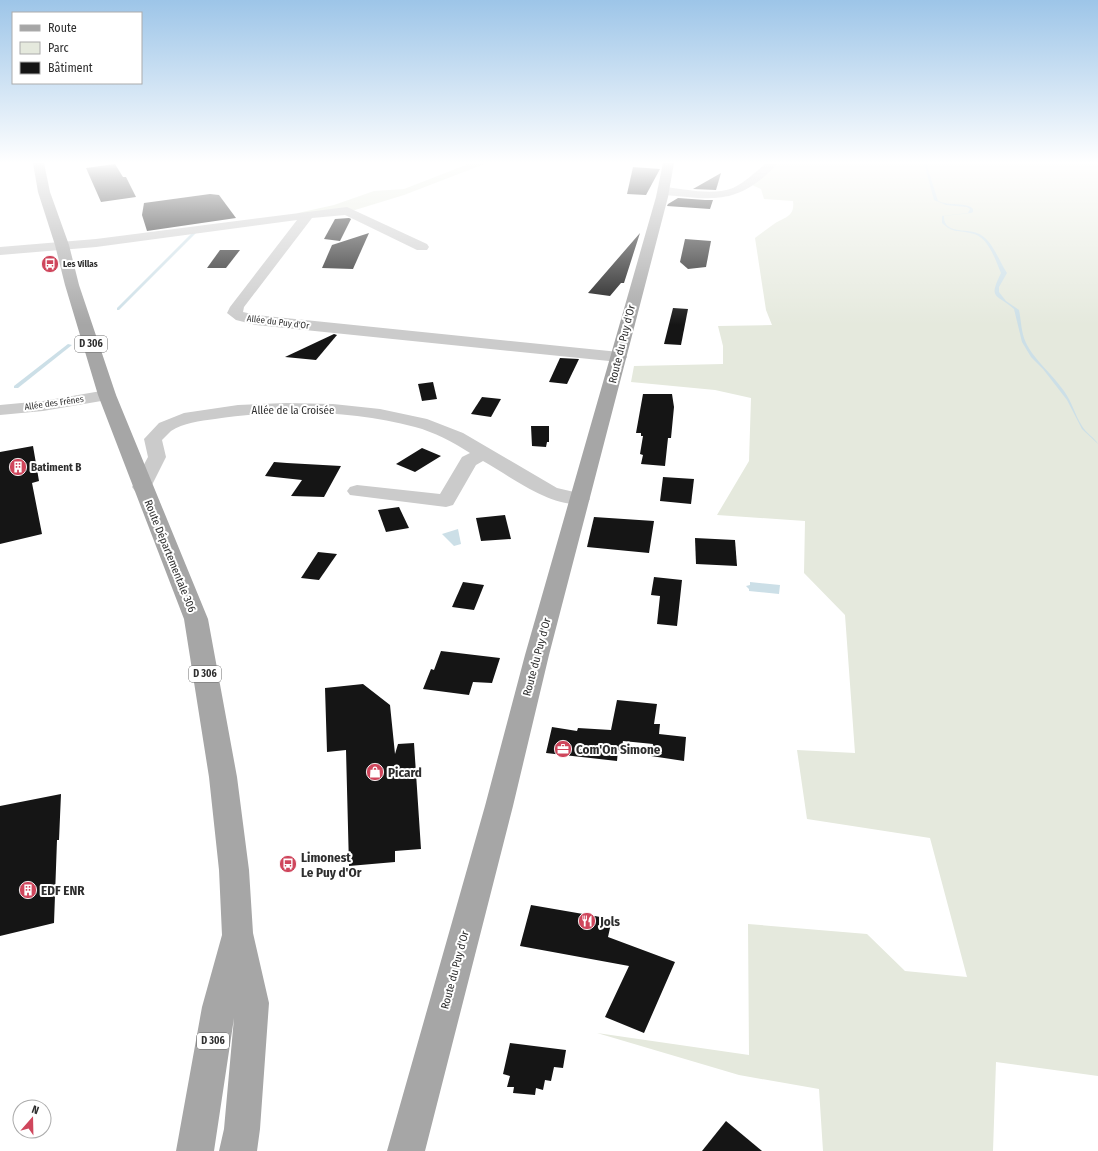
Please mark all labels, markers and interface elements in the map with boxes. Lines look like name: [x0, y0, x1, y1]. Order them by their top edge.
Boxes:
legend: [12, 12, 142, 84]
text: Route: [48, 21, 77, 35]
text: Parc: [48, 41, 69, 55]
text: Bâtiment: [48, 61, 93, 75]
bus stop icon: Les Villas: [40, 254, 60, 274]
place label: Les Villas: [63, 259, 98, 269]
street label: Route du Puy d'Or: [606, 303, 638, 385]
street label: Allée du Puy d'Or: [246, 313, 311, 331]
road number: D 306: [75, 336, 107, 352]
street label: Allée des Frênes: [24, 394, 84, 412]
street label: Allée de la Croisée: [252, 404, 334, 417]
building icon: Batiment B: [8, 457, 28, 477]
place label: Batiment B: [31, 461, 81, 474]
street label: Route Départementale 306: [141, 498, 199, 615]
street label: Route du Puy d'Or: [520, 616, 554, 698]
road number: D 306: [189, 666, 221, 682]
office icon: Com'On Simone: [553, 739, 573, 759]
place label: Com'On Simone: [576, 742, 661, 757]
shop icon: Picard: [365, 762, 385, 782]
place label: Picard: [388, 765, 422, 780]
place label: Limonest Le Puy d'Or: [301, 850, 362, 880]
bus stop icon: Limonest Le Puy d'Or: [278, 854, 298, 874]
building icon: EDF ENR: [18, 880, 38, 900]
place label: EDF ENR: [41, 883, 85, 898]
restaurant icon: Jols: [577, 911, 597, 931]
place label: Jols: [599, 914, 620, 929]
street label: Route du Puy d'Or: [438, 929, 472, 1011]
road number: D 306: [197, 1033, 229, 1049]
north arrow: [12, 1099, 52, 1139]
text: N: [30, 1103, 41, 1117]

